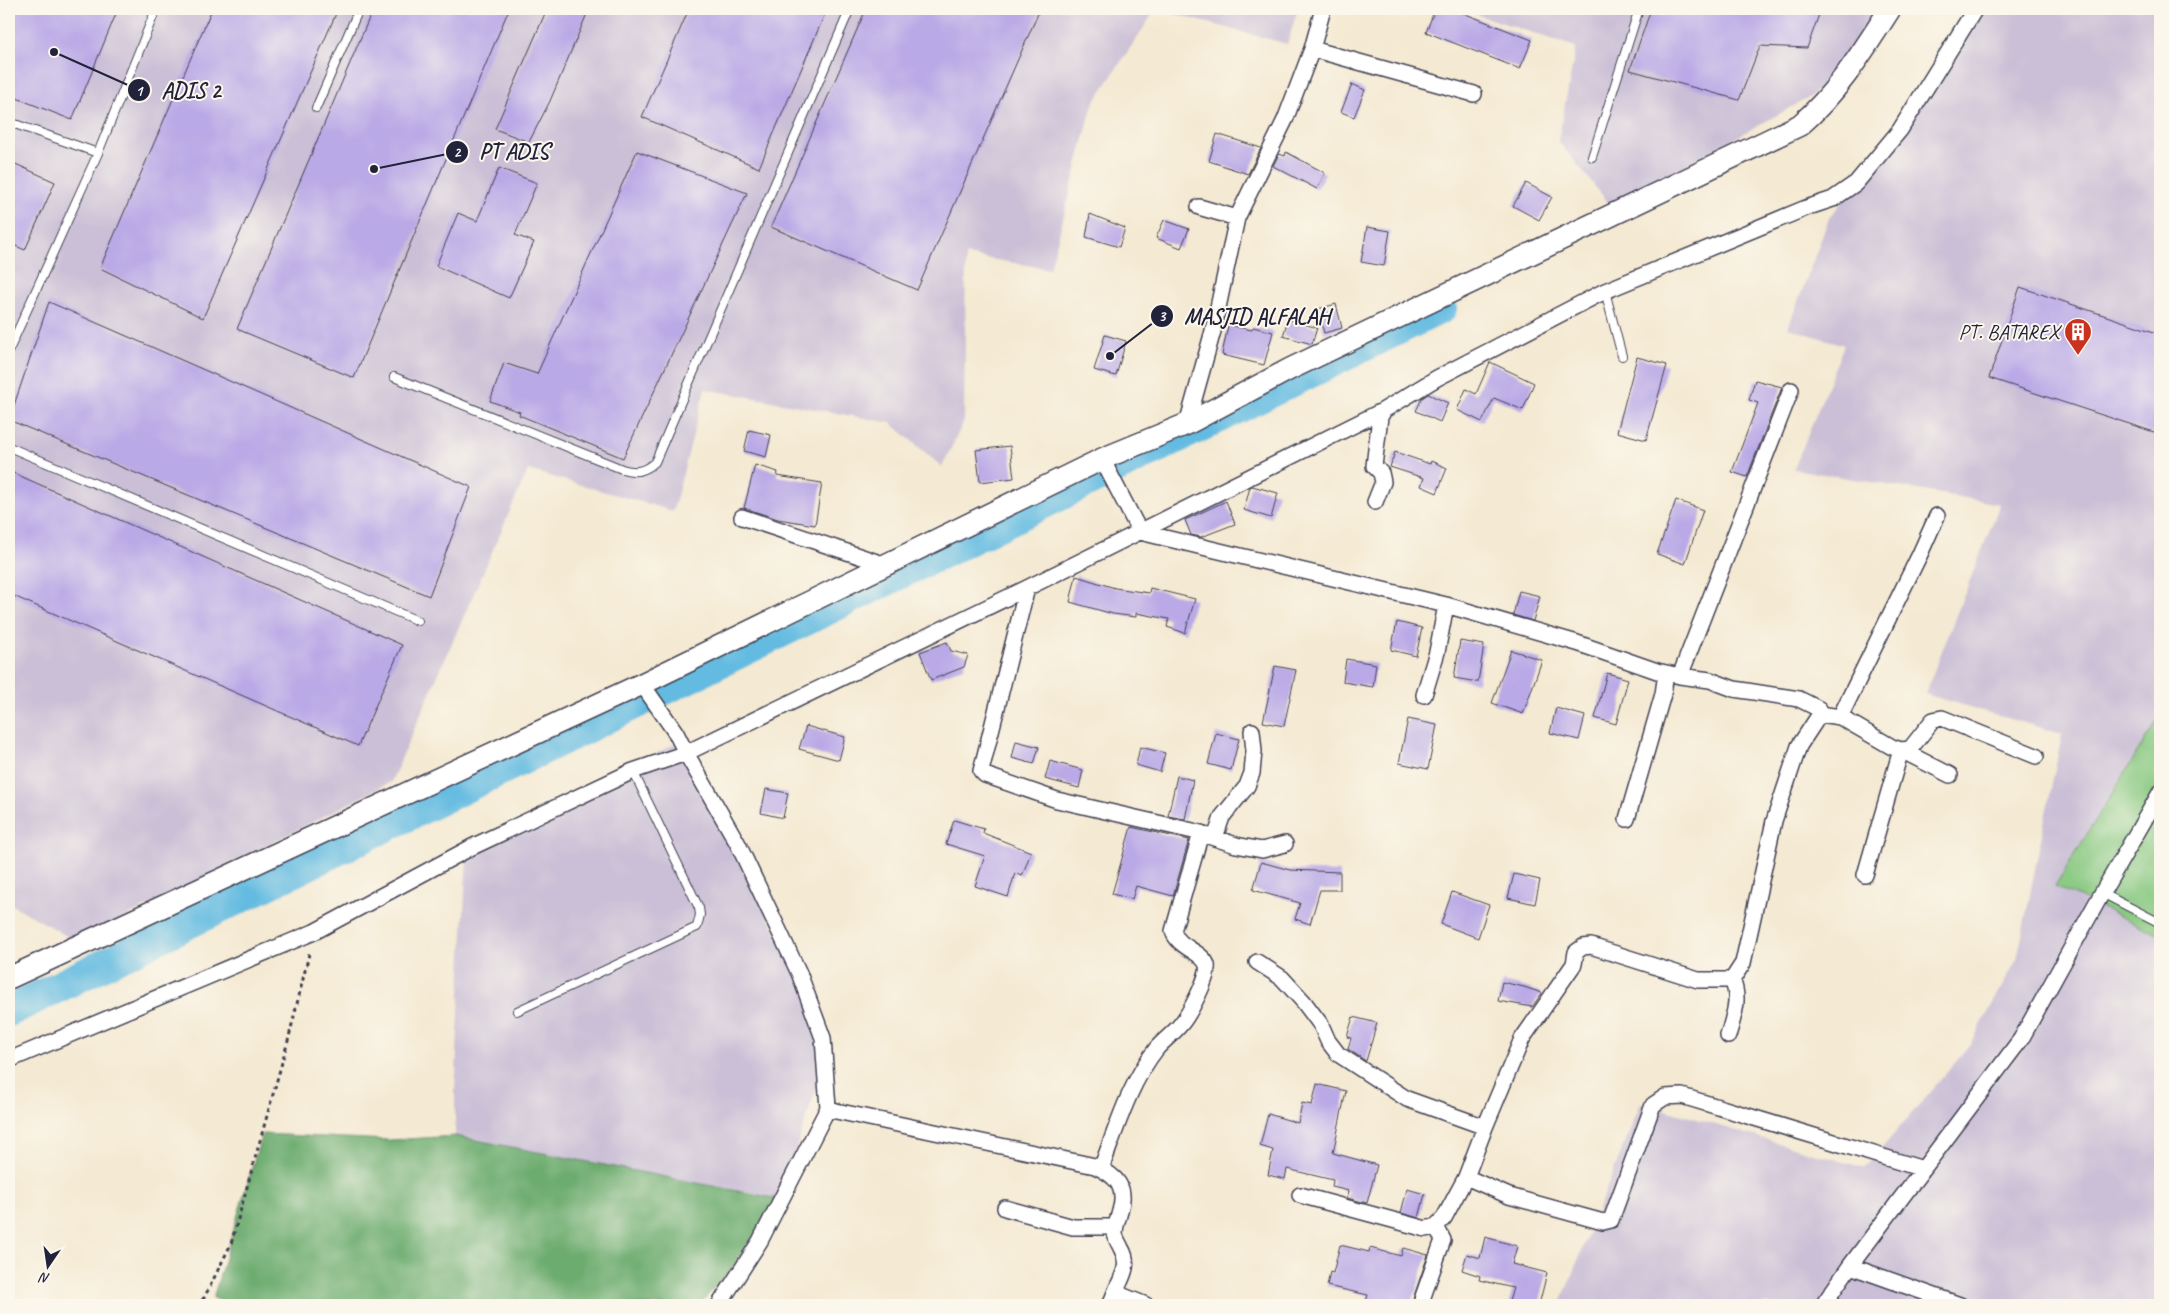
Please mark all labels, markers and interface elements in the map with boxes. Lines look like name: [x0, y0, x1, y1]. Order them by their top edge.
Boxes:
callout: ADIS 2: [126, 72, 230, 109]
text: ADIS 2: [161, 77, 223, 105]
text: 1: [136, 82, 145, 101]
callout: PT ADIS: [445, 133, 559, 170]
text: PT ADIS: [479, 138, 554, 166]
text: 2: [454, 143, 462, 162]
callout: MASJID ALFALAH: [1150, 298, 1340, 335]
text: MASJID ALFALAH: [1184, 303, 1334, 331]
text: 3: [1159, 307, 1167, 326]
building icon: PT. BATAREX: [2063, 317, 2093, 356]
place label: PT. BATAREX: [1959, 319, 2062, 345]
north arrow: [22, 1242, 72, 1292]
text: N: [37, 1268, 51, 1287]

